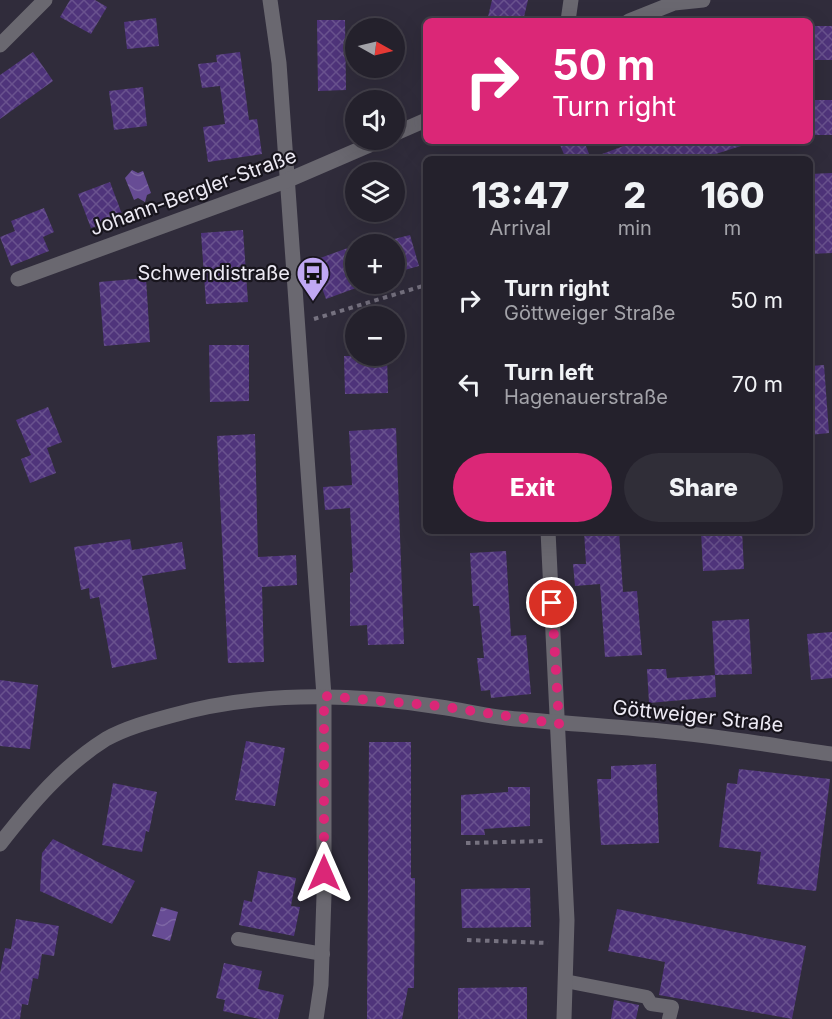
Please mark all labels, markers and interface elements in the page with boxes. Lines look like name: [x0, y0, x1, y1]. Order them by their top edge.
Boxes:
north arrow: [345, 18, 405, 78]
map controls: [345, 18, 405, 366]
text: 50 m: [552, 39, 655, 90]
icon: right: [453, 42, 531, 120]
button: sound: [345, 90, 405, 150]
text: Turn right: [552, 90, 676, 123]
street label: Johann-Bergler-Straße: [86, 143, 300, 241]
button: layers: [345, 162, 405, 222]
text: 13:47: [471, 173, 569, 217]
text: 2: [623, 173, 646, 217]
text: 160: [700, 173, 765, 217]
text: Arrival: [490, 216, 551, 240]
text: min: [618, 216, 652, 240]
text: m: [724, 216, 741, 240]
button: +: [345, 234, 405, 294]
bus stop icon: Schwendistraße: [295, 255, 331, 302]
place label: Schwendistraße: [138, 261, 290, 285]
text: Turn right: [504, 275, 610, 301]
icon: right: [453, 284, 486, 317]
text: 50 m: [730, 287, 783, 313]
text: Göttweiger Straße: [504, 301, 676, 325]
button: −: [345, 306, 405, 366]
text: Turn left: [504, 359, 594, 385]
icon: left: [453, 368, 486, 401]
text: 70 m: [732, 371, 783, 397]
text: Hagenauerstraße: [504, 385, 668, 409]
button: Exit: [453, 453, 612, 522]
button: Share: [624, 453, 783, 522]
pin: [526, 577, 577, 628]
icon: arrive: [535, 586, 568, 619]
street label: Göttweiger Straße: [611, 695, 785, 737]
position arrow: [292, 841, 356, 905]

